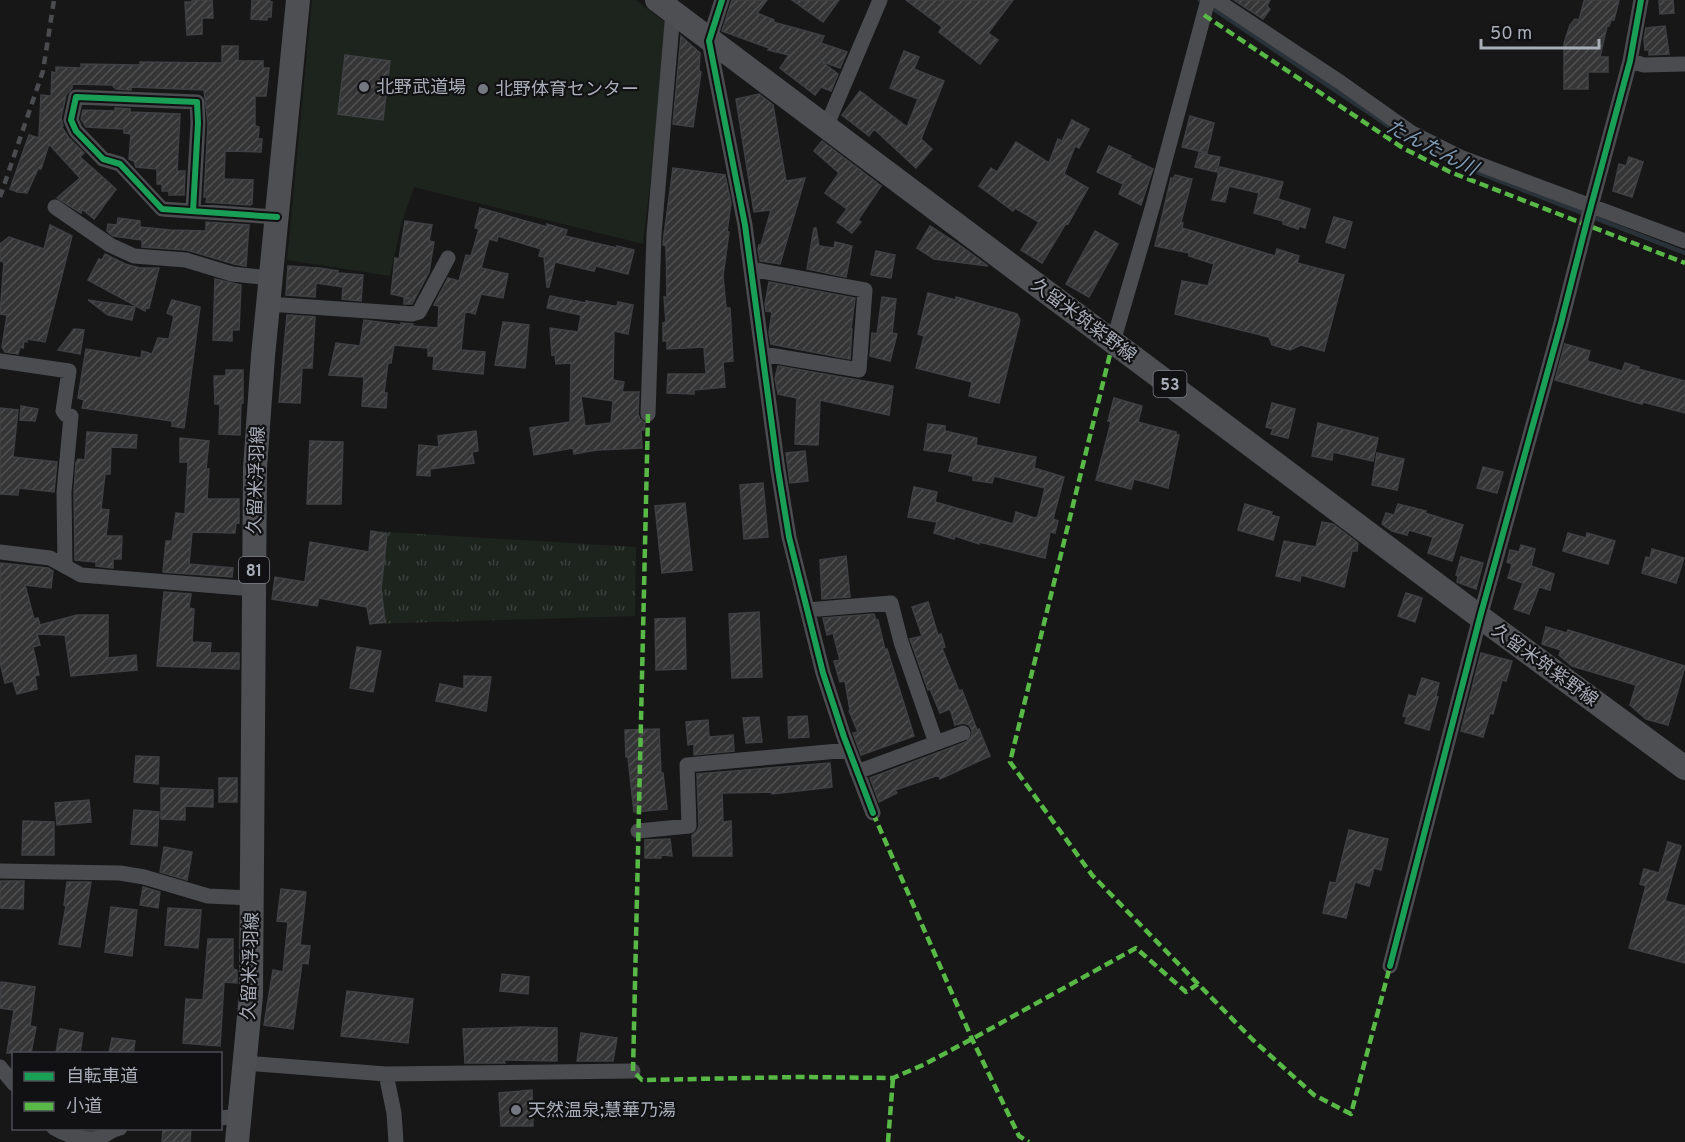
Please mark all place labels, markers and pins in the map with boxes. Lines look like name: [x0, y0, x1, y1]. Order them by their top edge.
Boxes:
place label: 北野武道場: [376, 77, 466, 100]
place label: 北野体育センター: [495, 79, 639, 102]
marker: 北野武道場: [357, 80, 371, 94]
marker: 北野体育センター: [476, 82, 490, 96]
place label: 天然温泉;慧華乃湯: [528, 1100, 676, 1123]
marker: 天然温泉;慧華乃湯: [509, 1103, 523, 1117]

